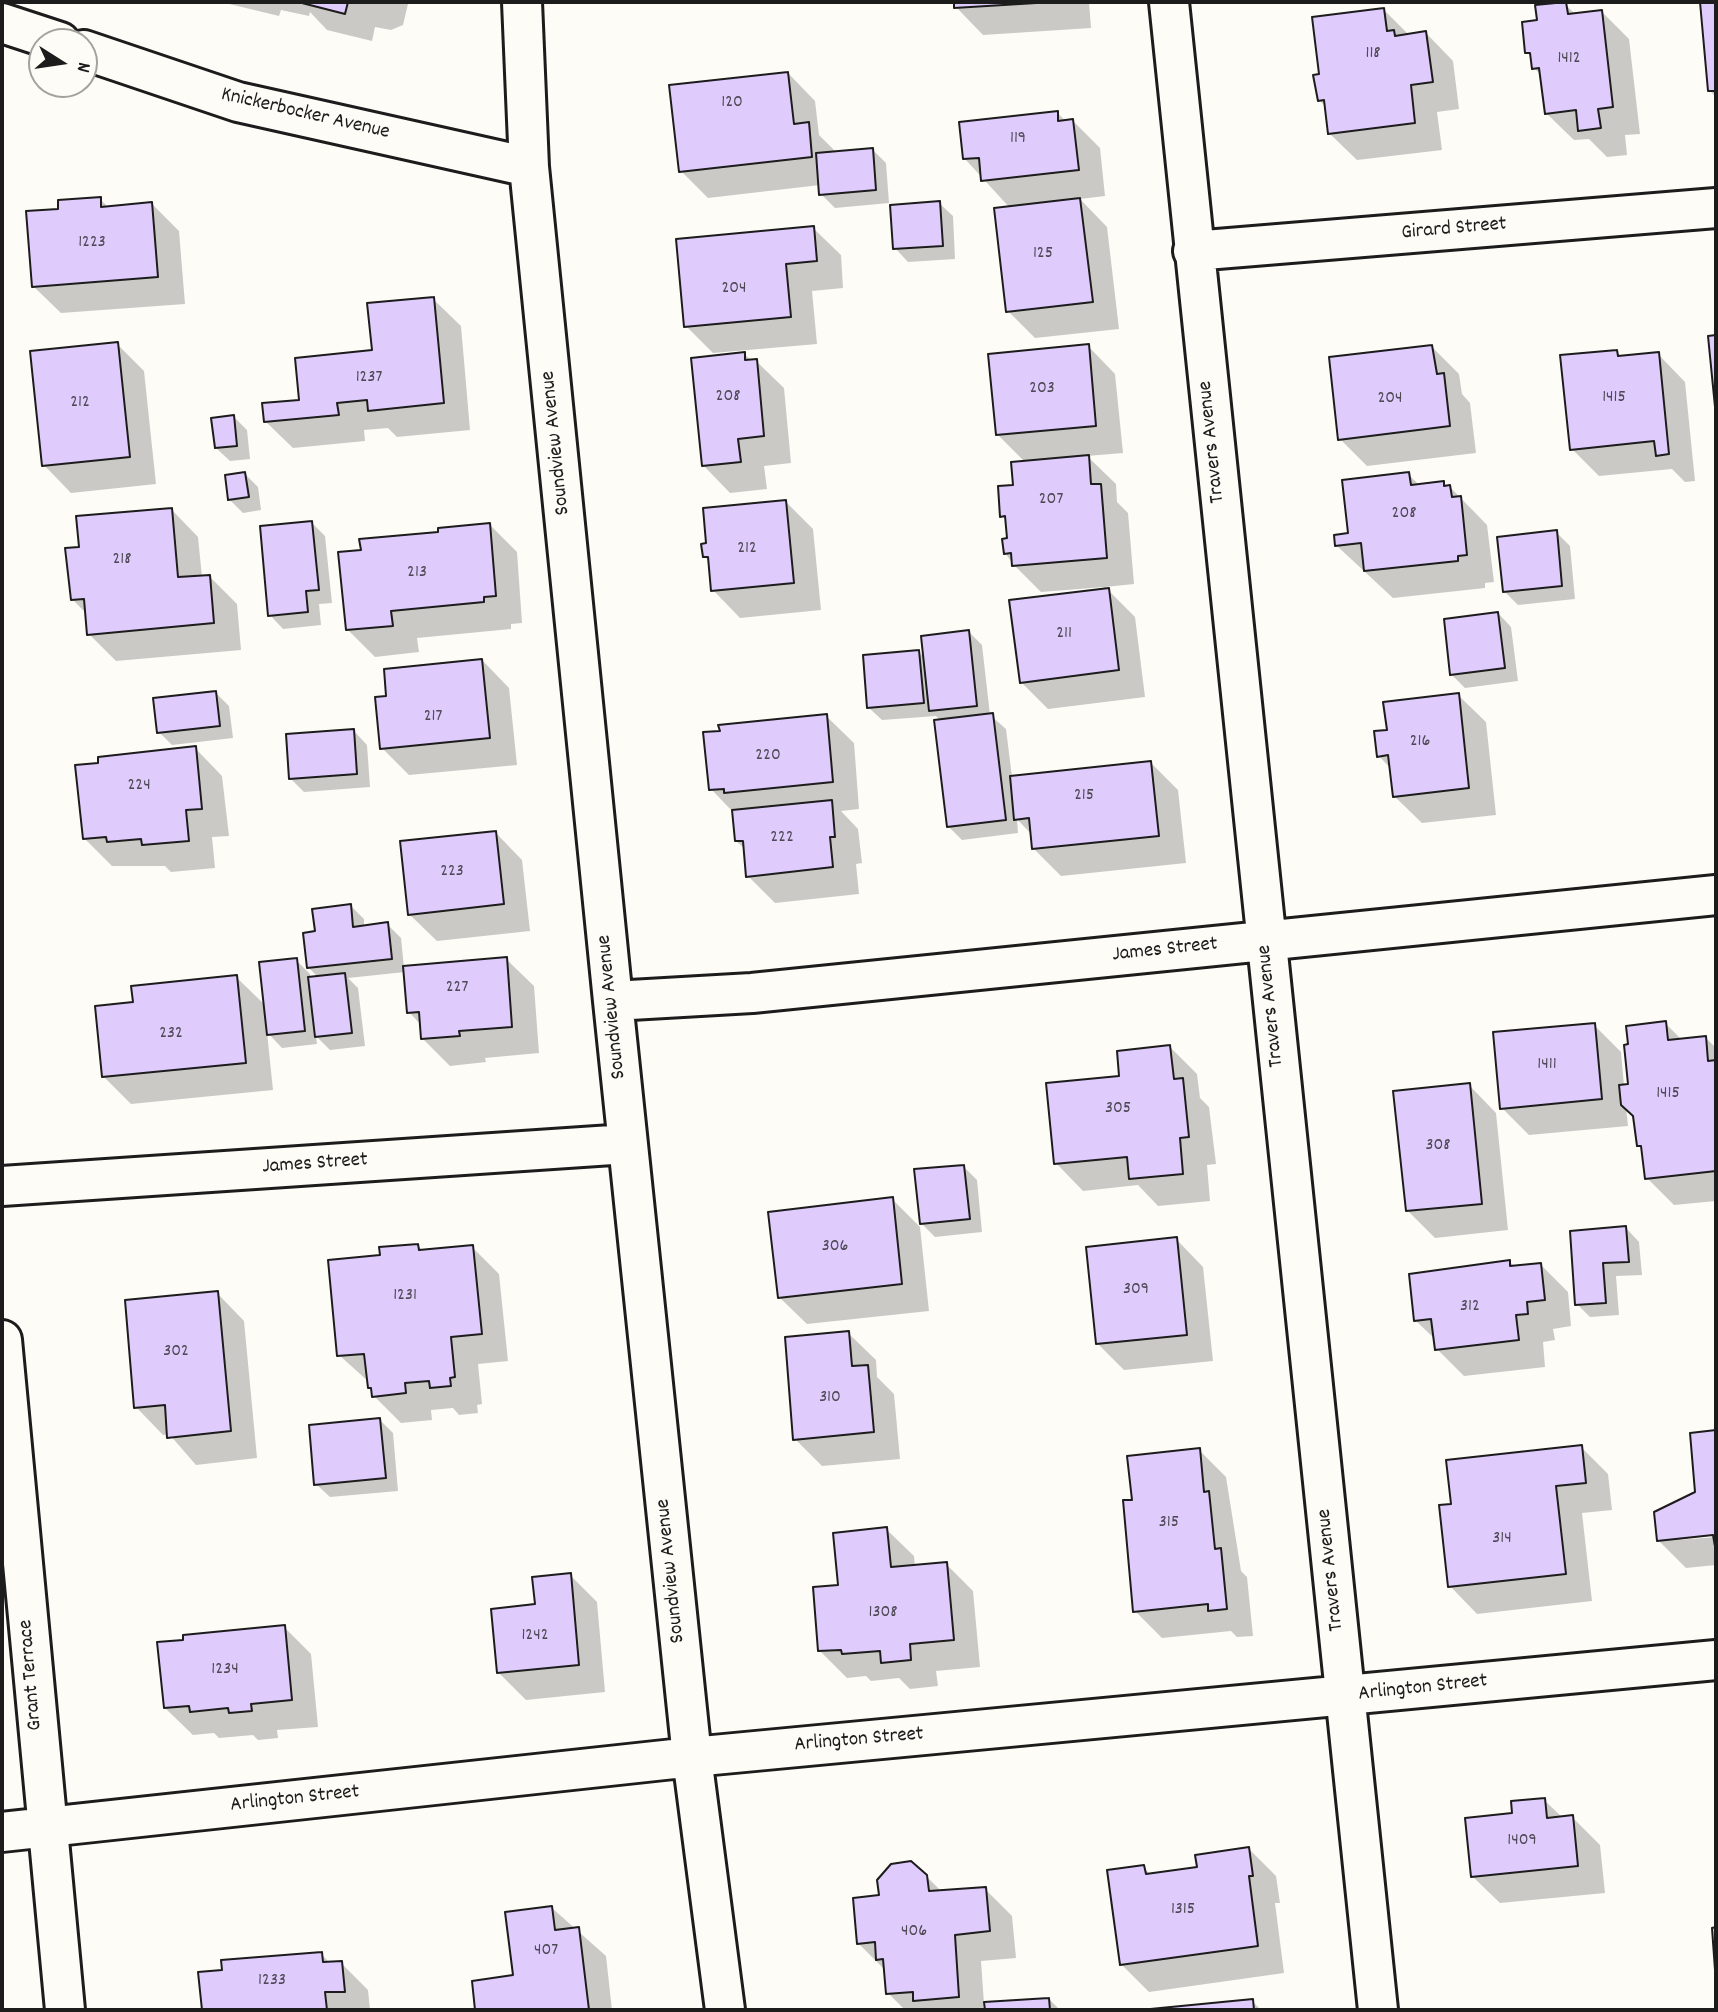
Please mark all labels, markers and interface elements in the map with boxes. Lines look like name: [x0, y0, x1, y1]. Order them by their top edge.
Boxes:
north arrow: [28, 28, 98, 98]
house number: 118: [1365, 44, 1381, 66]
house number: 1412: [1557, 49, 1581, 71]
text: N: [68, 60, 96, 74]
street label: Knickerbocker Avenue: [218, 83, 392, 147]
house number: 120: [721, 93, 743, 115]
house number: 119: [1010, 129, 1026, 151]
street label: Girard Street: [1400, 213, 1508, 247]
house number: 1223: [78, 233, 106, 255]
house number: 125: [1033, 244, 1053, 266]
house number: 204: [721, 279, 747, 301]
house number: 1237: [356, 368, 382, 390]
street label: Soundview Avenue: [537, 370, 577, 516]
house number: 203: [1029, 379, 1055, 401]
street label: Travers Avenue: [1194, 380, 1232, 504]
house number: 208: [716, 387, 740, 409]
house number: 1415: [1602, 388, 1626, 410]
house number: 204: [1377, 389, 1403, 411]
house number: 212: [70, 393, 90, 415]
house number: 207: [1039, 490, 1063, 512]
house number: 208: [1392, 504, 1416, 526]
house number: 212: [737, 539, 757, 561]
house number: 218: [112, 550, 132, 572]
house number: 213: [407, 563, 427, 585]
house number: 211: [1056, 624, 1072, 646]
house number: 217: [424, 707, 442, 729]
house number: 216: [1410, 732, 1430, 754]
house number: 220: [755, 746, 781, 768]
house number: 224: [127, 776, 151, 798]
house number: 215: [1074, 786, 1094, 808]
house number: 222: [770, 828, 794, 850]
house number: 223: [440, 862, 464, 884]
street label: James Street: [1111, 933, 1219, 969]
street label: Soundview Avenue: [593, 934, 633, 1080]
street label: Travers Avenue: [1253, 944, 1291, 1068]
house number: 227: [446, 978, 468, 1000]
house number: 232: [159, 1024, 183, 1046]
house number: 1411: [1537, 1055, 1557, 1077]
house number: 1415: [1656, 1084, 1680, 1106]
house number: 305: [1105, 1099, 1131, 1121]
house number: 308: [1425, 1136, 1451, 1158]
street label: James Street: [261, 1149, 369, 1181]
house number: 306: [822, 1237, 848, 1259]
house number: 309: [1123, 1280, 1149, 1302]
house number: 1231: [393, 1286, 417, 1308]
house number: 312: [1460, 1297, 1480, 1319]
house number: 302: [163, 1342, 189, 1364]
house number: 310: [819, 1388, 841, 1410]
street label: Soundview Avenue: [652, 1498, 692, 1644]
street label: Travers Avenue: [1313, 1508, 1351, 1632]
house number: 315: [1159, 1513, 1179, 1535]
house number: 314: [1492, 1529, 1512, 1551]
house number: 1308: [869, 1603, 897, 1625]
street label: Grant Terrace: [15, 1618, 49, 1732]
house number: 1242: [521, 1626, 549, 1648]
house number: 1234: [211, 1660, 239, 1682]
street label: Arlington Street: [1357, 1670, 1489, 1708]
street label: Arlington Street: [793, 1723, 925, 1759]
street label: Arlington Street: [229, 1781, 361, 1819]
house number: 1409: [1507, 1831, 1537, 1853]
house number: 1315: [1171, 1900, 1195, 1922]
house number: 406: [901, 1922, 927, 1944]
house number: 407: [534, 1941, 558, 1963]
house number: 1233: [258, 1971, 286, 1993]

